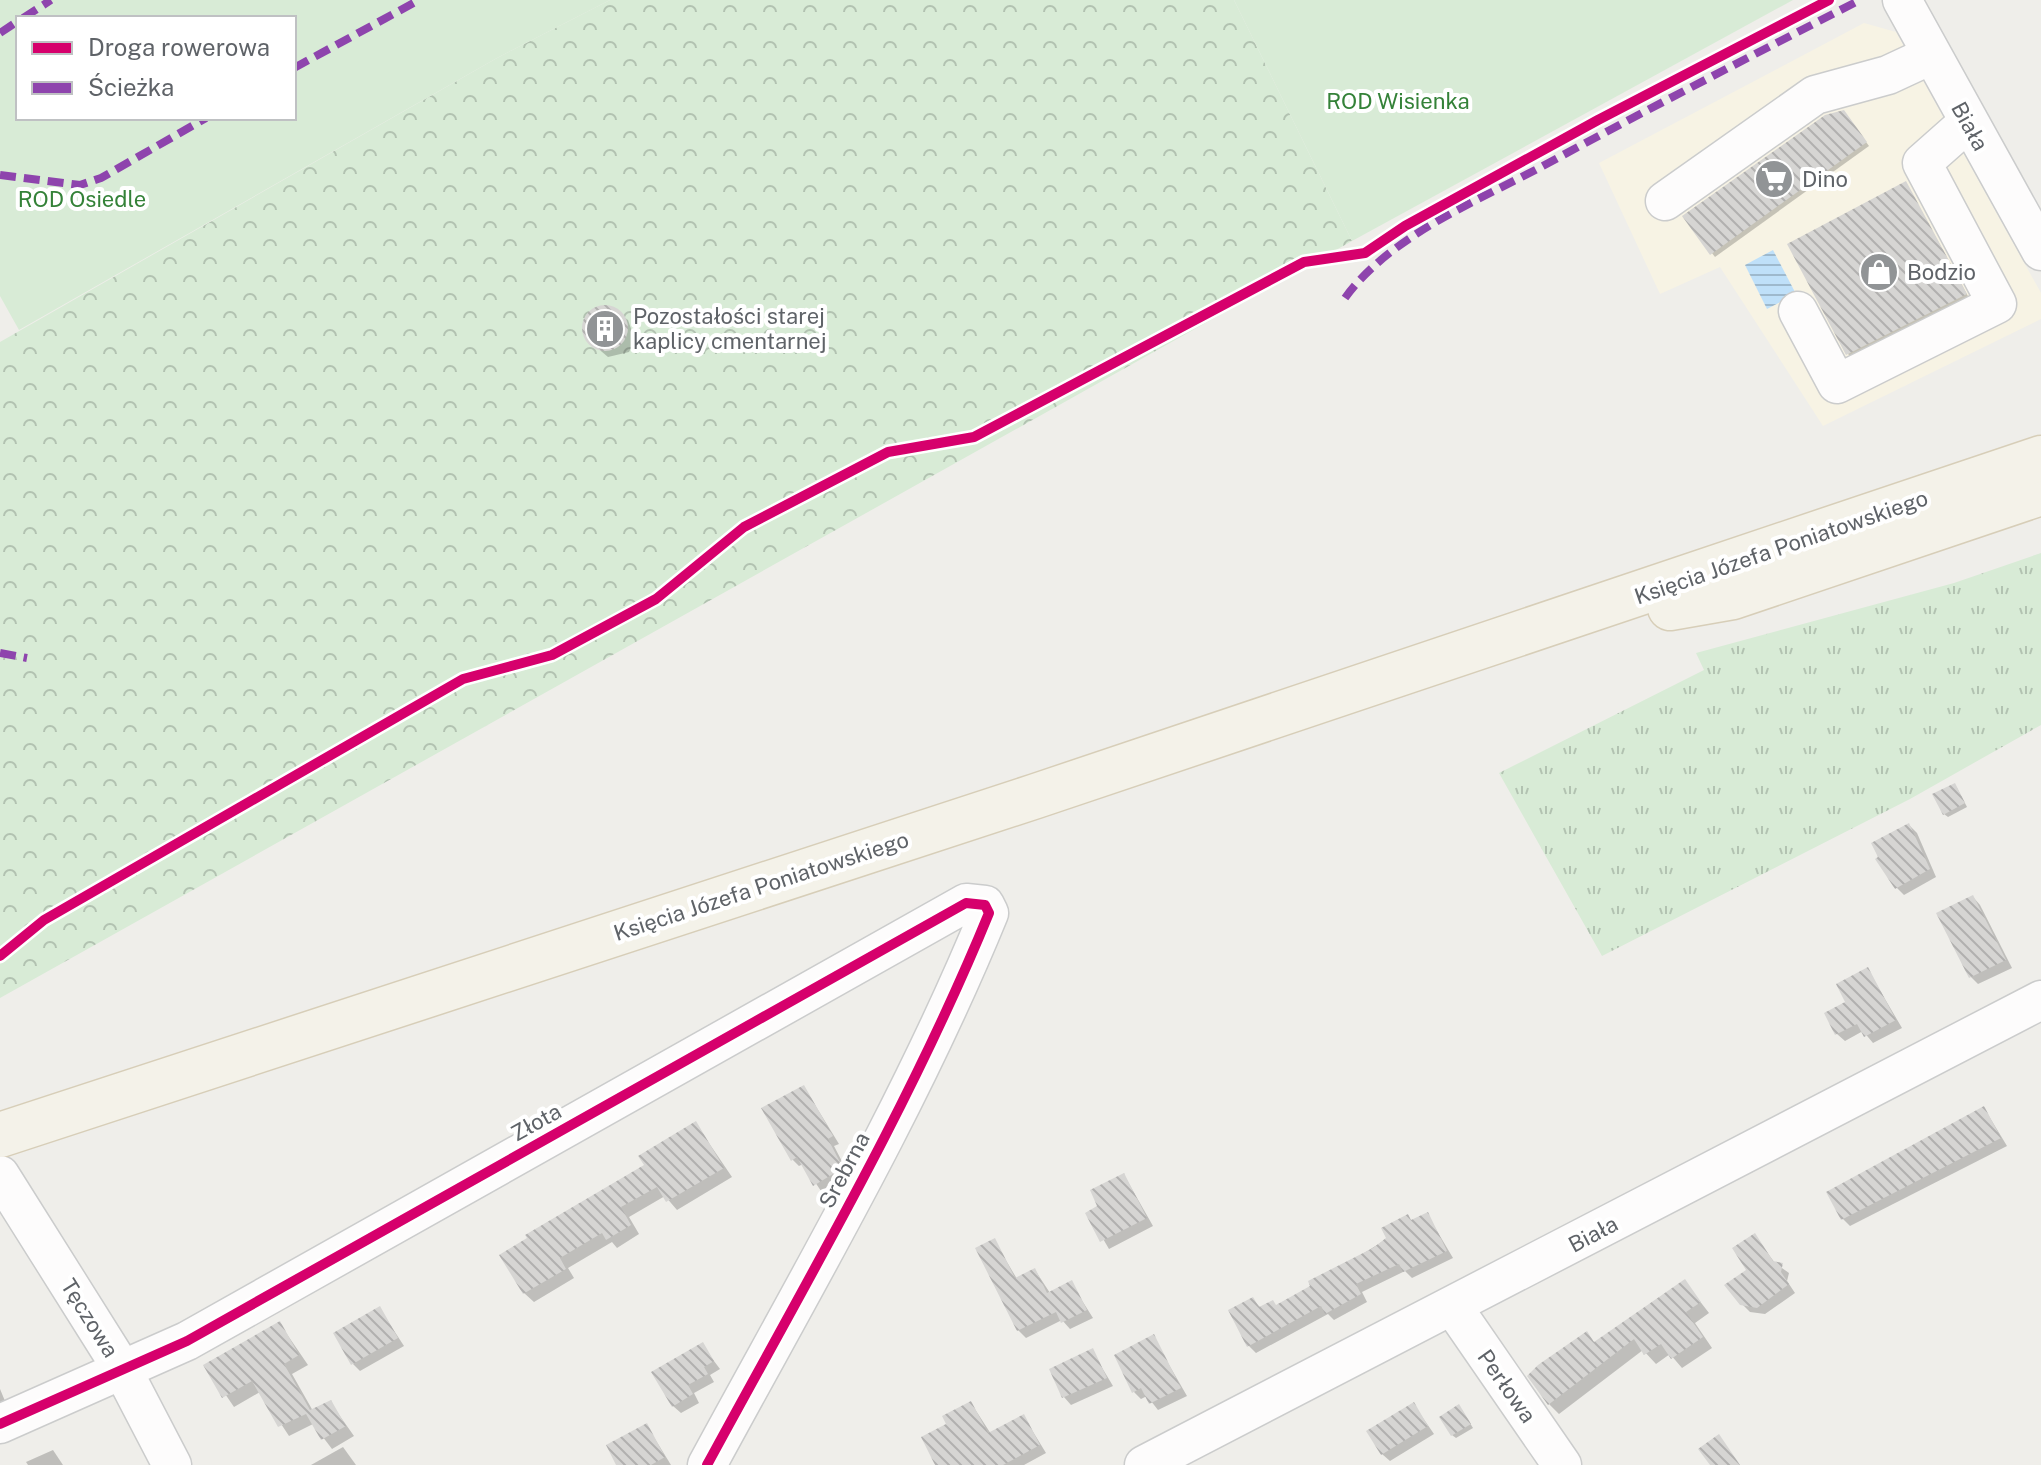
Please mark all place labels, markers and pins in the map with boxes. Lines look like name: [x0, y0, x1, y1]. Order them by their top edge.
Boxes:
supermarket icon: Dino: [1753, 158, 1795, 200]
place label: Dino: [1802, 166, 1848, 192]
shop icon: Bodzio: [1858, 251, 1900, 293]
place label: Bodzio: [1907, 259, 1976, 285]
place label: Pozostałości starej kaplicy cmentarnej: [633, 303, 827, 354]
building icon: Pozostałości starej kaplicy cmentarnej: [584, 308, 626, 350]

